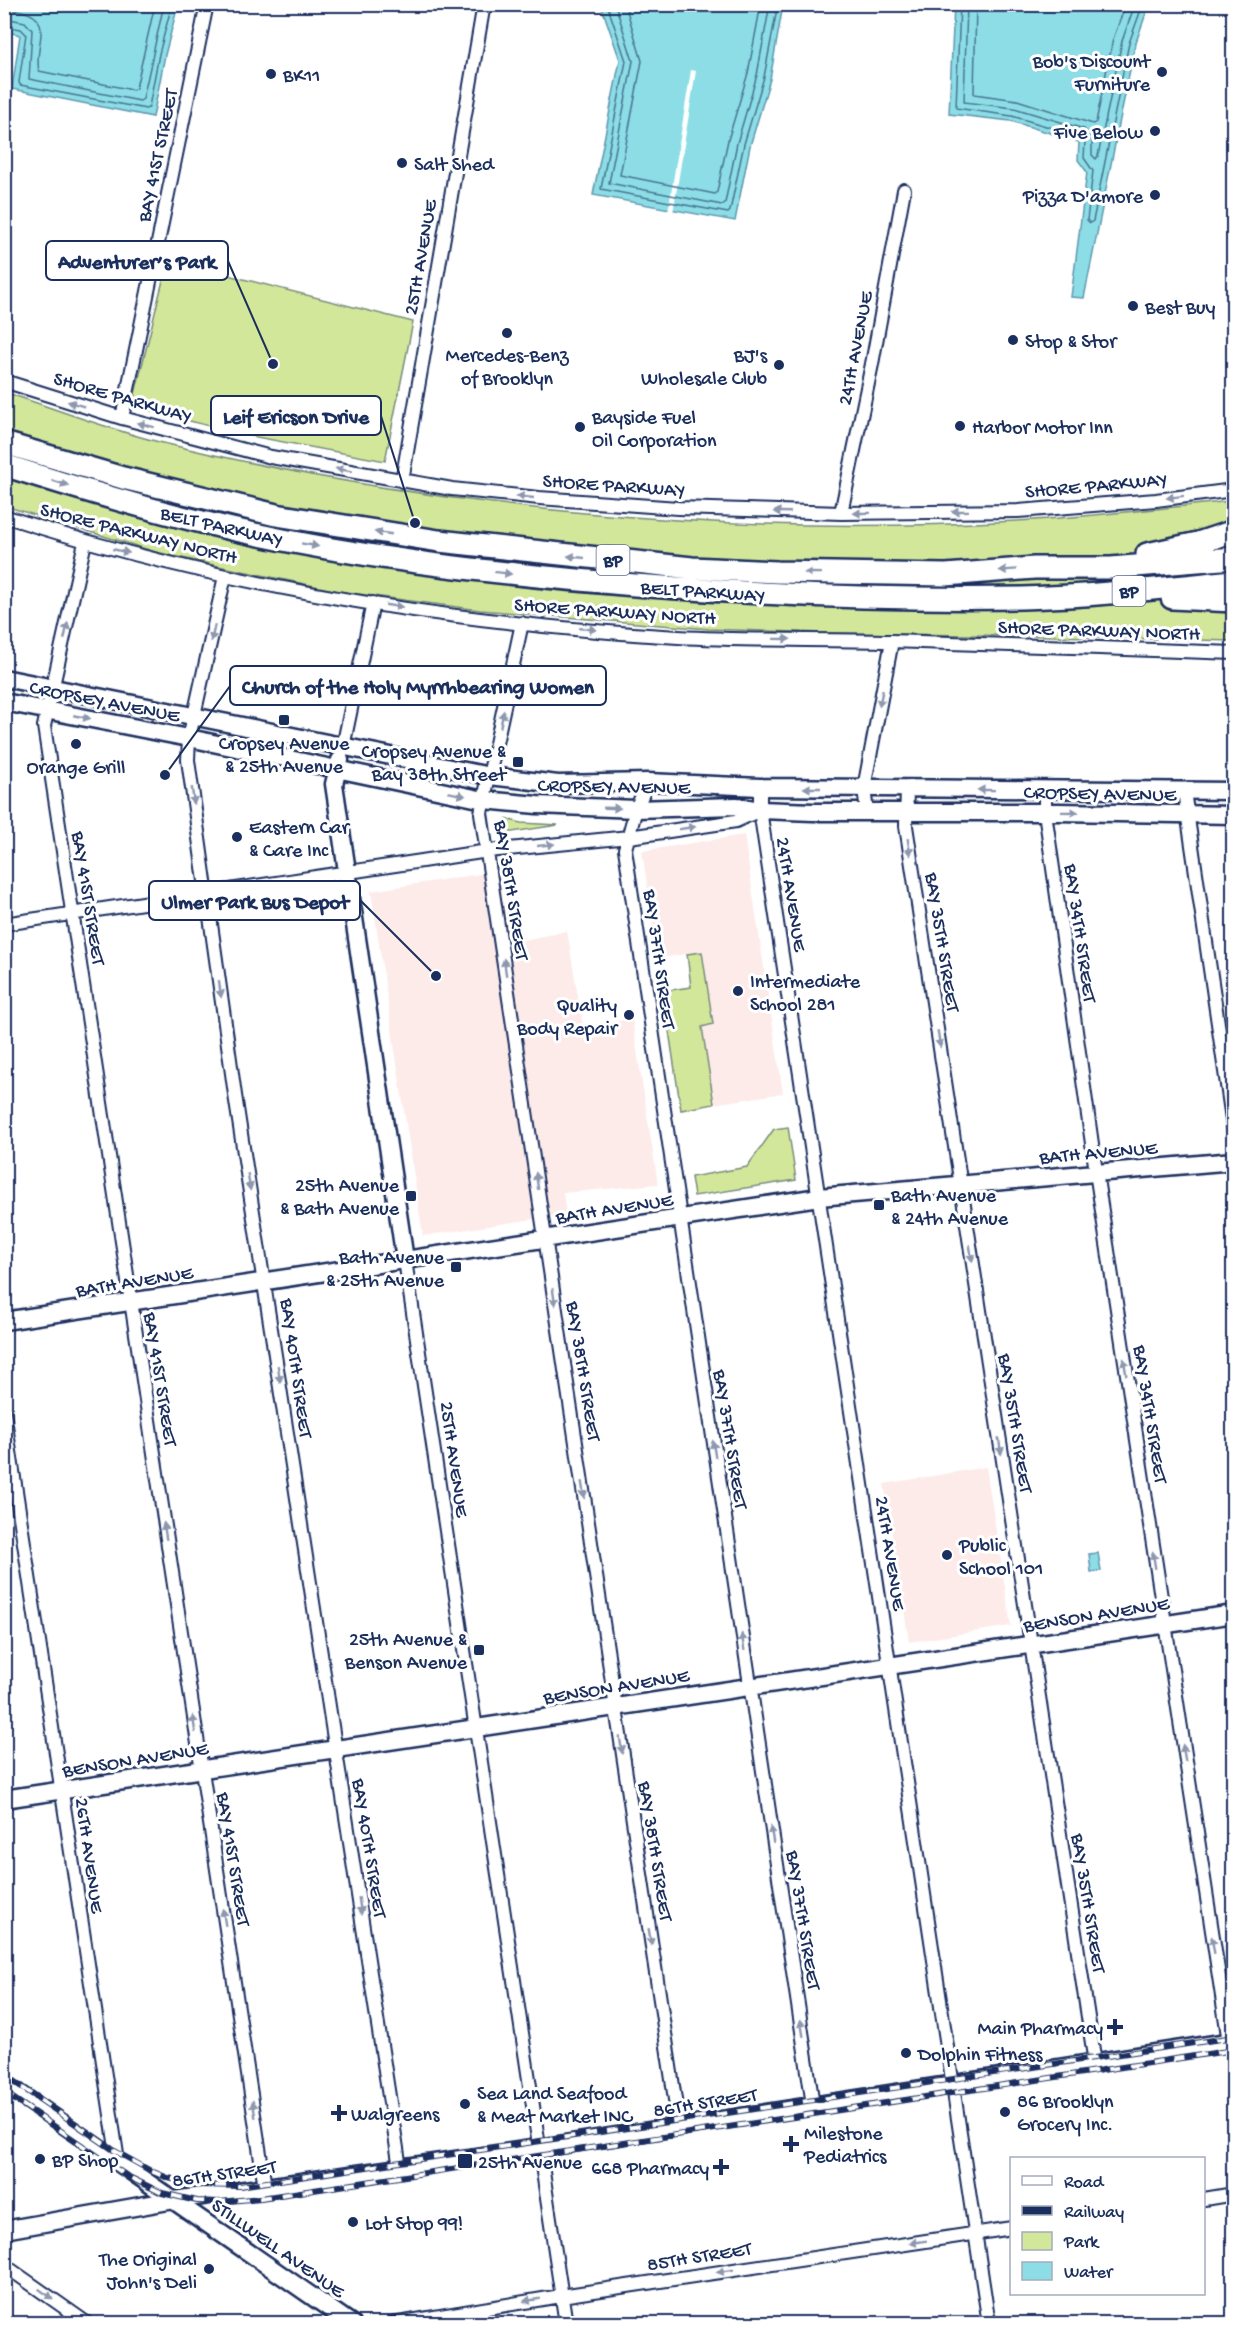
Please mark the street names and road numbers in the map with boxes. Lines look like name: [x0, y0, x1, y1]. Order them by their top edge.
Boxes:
street label: BAY 41ST STREET: [134, 86, 185, 225]
street label: 25TH AVENUE: [401, 197, 444, 317]
street label: 24TH AVENUE: [835, 288, 880, 408]
street label: SHORE PARKWAY: [50, 369, 194, 430]
street label: SHORE PARKWAY: [1024, 470, 1168, 505]
street label: SHORE PARKWAY: [542, 471, 686, 504]
street label: SHORE PARKWAY NORTH: [37, 500, 240, 571]
street label: BELT PARKWAY: [157, 503, 285, 554]
road number: BP: [596, 545, 630, 575]
road number: BP: [1112, 576, 1146, 606]
street label: BELT PARKWAY: [639, 578, 766, 609]
street label: SHORE PARKWAY NORTH: [513, 595, 717, 632]
street label: SHORE PARKWAY NORTH: [997, 617, 1201, 648]
street label: CROPSEY AVENUE: [27, 678, 183, 730]
street label: CROPSEY AVENUE: [537, 776, 692, 801]
street label: CROPSEY AVENUE: [1023, 783, 1178, 808]
street label: BAY 38TH STREET: [487, 818, 532, 963]
street label: BAY 41ST STREET: [64, 829, 109, 968]
street label: 24TH AVENUE: [769, 836, 810, 955]
street label: BAY 34TH STREET: [1057, 862, 1100, 1006]
street label: BAY 35TH STREET: [918, 870, 963, 1015]
street label: BAY 37TH STREET: [636, 887, 679, 1032]
street label: BATH AVENUE: [1037, 1138, 1160, 1171]
street label: BATH AVENUE: [553, 1190, 676, 1231]
street label: BATH AVENUE: [73, 1263, 196, 1304]
street label: BAY 40TH STREET: [273, 1296, 316, 1441]
street label: BAY 38TH STREET: [559, 1299, 604, 1444]
street label: BAY 41ST STREET: [136, 1310, 181, 1449]
street label: BAY 34TH STREET: [1126, 1343, 1171, 1487]
street label: BAY 35TH STREET: [991, 1351, 1036, 1496]
street label: BAY 37TH STREET: [706, 1367, 751, 1512]
street label: 25TH AVENUE: [433, 1400, 472, 1520]
street label: 24TH AVENUE: [868, 1495, 909, 1614]
street label: BENSON AVENUE: [1021, 1593, 1173, 1639]
street label: BENSON AVENUE: [541, 1665, 693, 1711]
street label: BENSON AVENUE: [60, 1738, 212, 1784]
street label: BAY 40TH STREET: [345, 1776, 390, 1921]
street label: BAY 38TH STREET: [631, 1779, 676, 1924]
street label: BAY 41ST STREET: [209, 1790, 254, 1929]
street label: 26TH AVENUE: [68, 1796, 107, 1916]
street label: BAY 35TH STREET: [1064, 1831, 1109, 1976]
street label: BAY 37TH STREET: [779, 1848, 824, 1993]
street label: 86TH STREET: [652, 2085, 760, 2124]
street label: 86TH STREET: [171, 2157, 279, 2194]
street label: STILLWELL AVENUE: [206, 2195, 349, 2305]
street label: 85TH STREET: [646, 2239, 755, 2278]

